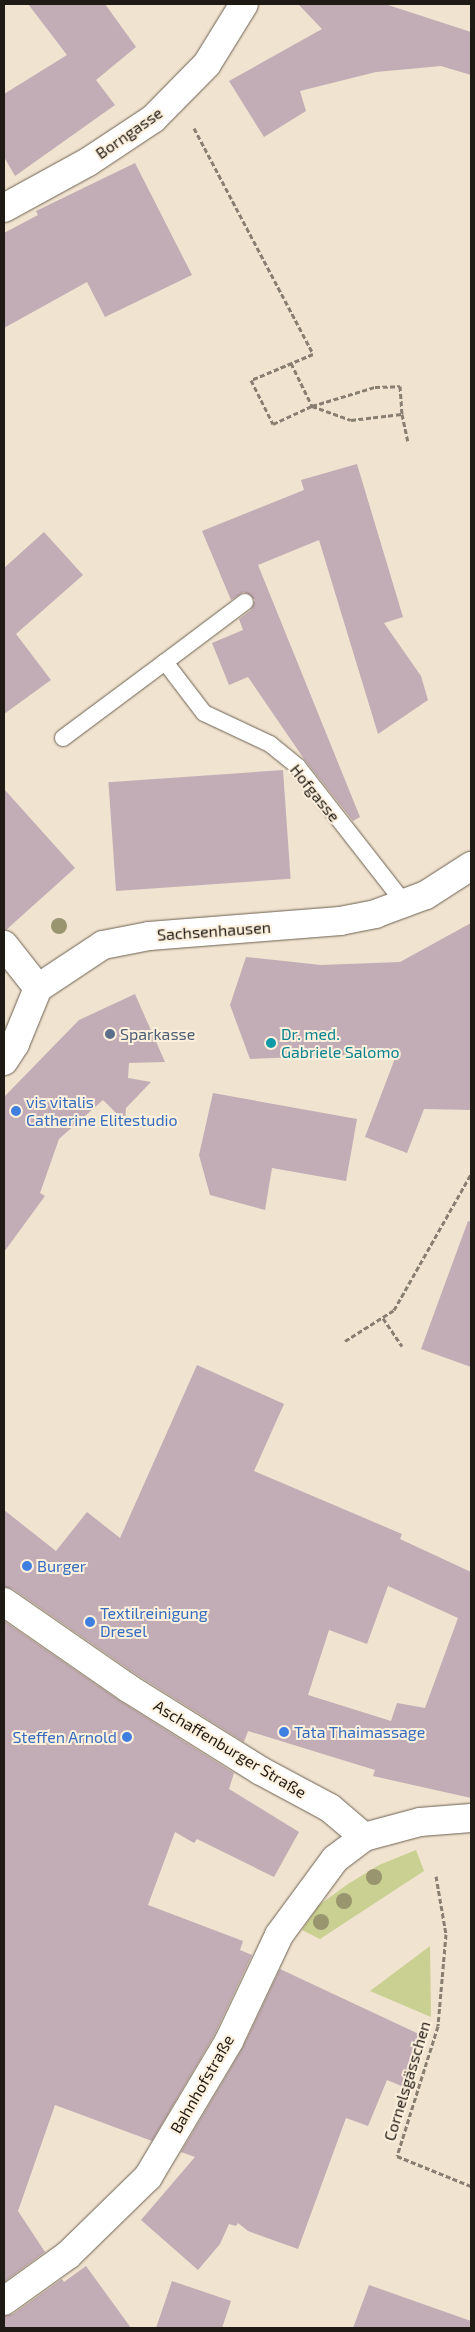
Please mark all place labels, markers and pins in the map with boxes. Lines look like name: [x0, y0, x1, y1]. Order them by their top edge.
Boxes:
place label: Sparkasse: [120, 1024, 195, 1044]
place label: Dr. med. Gabriele Salomo: [281, 1024, 400, 1062]
marker: Sparkasse: [104, 1028, 116, 1040]
marker: Dr. med. Gabriele Salomo: [265, 1037, 277, 1049]
place label: vis vitalis Catherine Elitestudio: [26, 1092, 178, 1130]
marker: vis vitalis Catherine Elitestudio: [10, 1105, 22, 1117]
place label: Burger: [37, 1556, 86, 1576]
marker: Burger: [21, 1560, 33, 1572]
place label: Textilreinigung Dresel: [100, 1603, 208, 1641]
marker: Textilreinigung Dresel: [84, 1616, 96, 1628]
place label: Tata Thaimassage: [294, 1722, 426, 1742]
marker: Tata Thaimassage: [278, 1726, 290, 1738]
place label: Steffen Arnold: [12, 1727, 117, 1747]
marker: Steffen Arnold: [121, 1731, 133, 1743]

